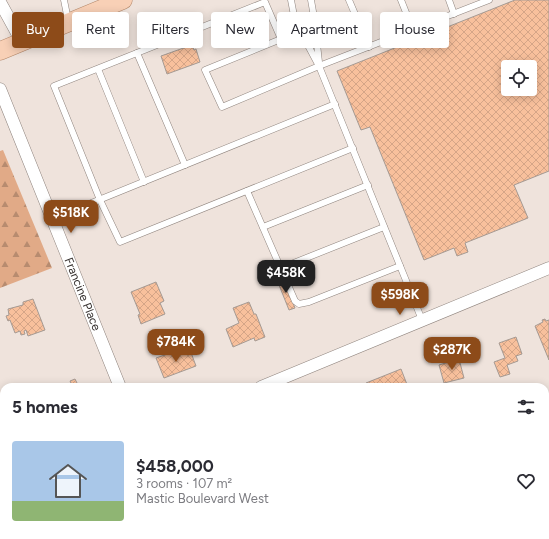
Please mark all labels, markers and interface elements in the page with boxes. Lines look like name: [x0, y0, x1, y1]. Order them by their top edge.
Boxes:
chip: Buy: [12, 12, 64, 48]
chip: Rent: [72, 12, 129, 48]
chip: Filters: [137, 12, 203, 48]
chip: New: [211, 12, 269, 48]
chip: Apartment: [277, 12, 372, 48]
chip: House: [380, 12, 449, 48]
map controls: [501, 60, 537, 96]
button: locate: [501, 60, 537, 96]
pin: $518K: [43, 200, 99, 234]
text: $518K: [53, 205, 89, 220]
street label: Francine Place: [62, 255, 104, 333]
pin: $458K: [258, 260, 314, 294]
text: $458K: [266, 265, 306, 280]
pin: $598K: [372, 282, 428, 316]
text: $598K: [381, 287, 419, 302]
pin: $784K: [148, 329, 204, 363]
text: $784K: [156, 334, 196, 349]
pin: $287K: [424, 337, 480, 371]
text: $287K: [433, 342, 471, 357]
icon: filters: [515, 396, 537, 418]
text: 5 homes: [12, 397, 78, 417]
text: $458,000: [136, 456, 214, 476]
icon: home: [44, 457, 92, 505]
icon: heart: [515, 470, 537, 492]
text: 3 rooms · 107 m²: [136, 476, 232, 491]
text: Mastic Boulevard West: [136, 491, 269, 506]

